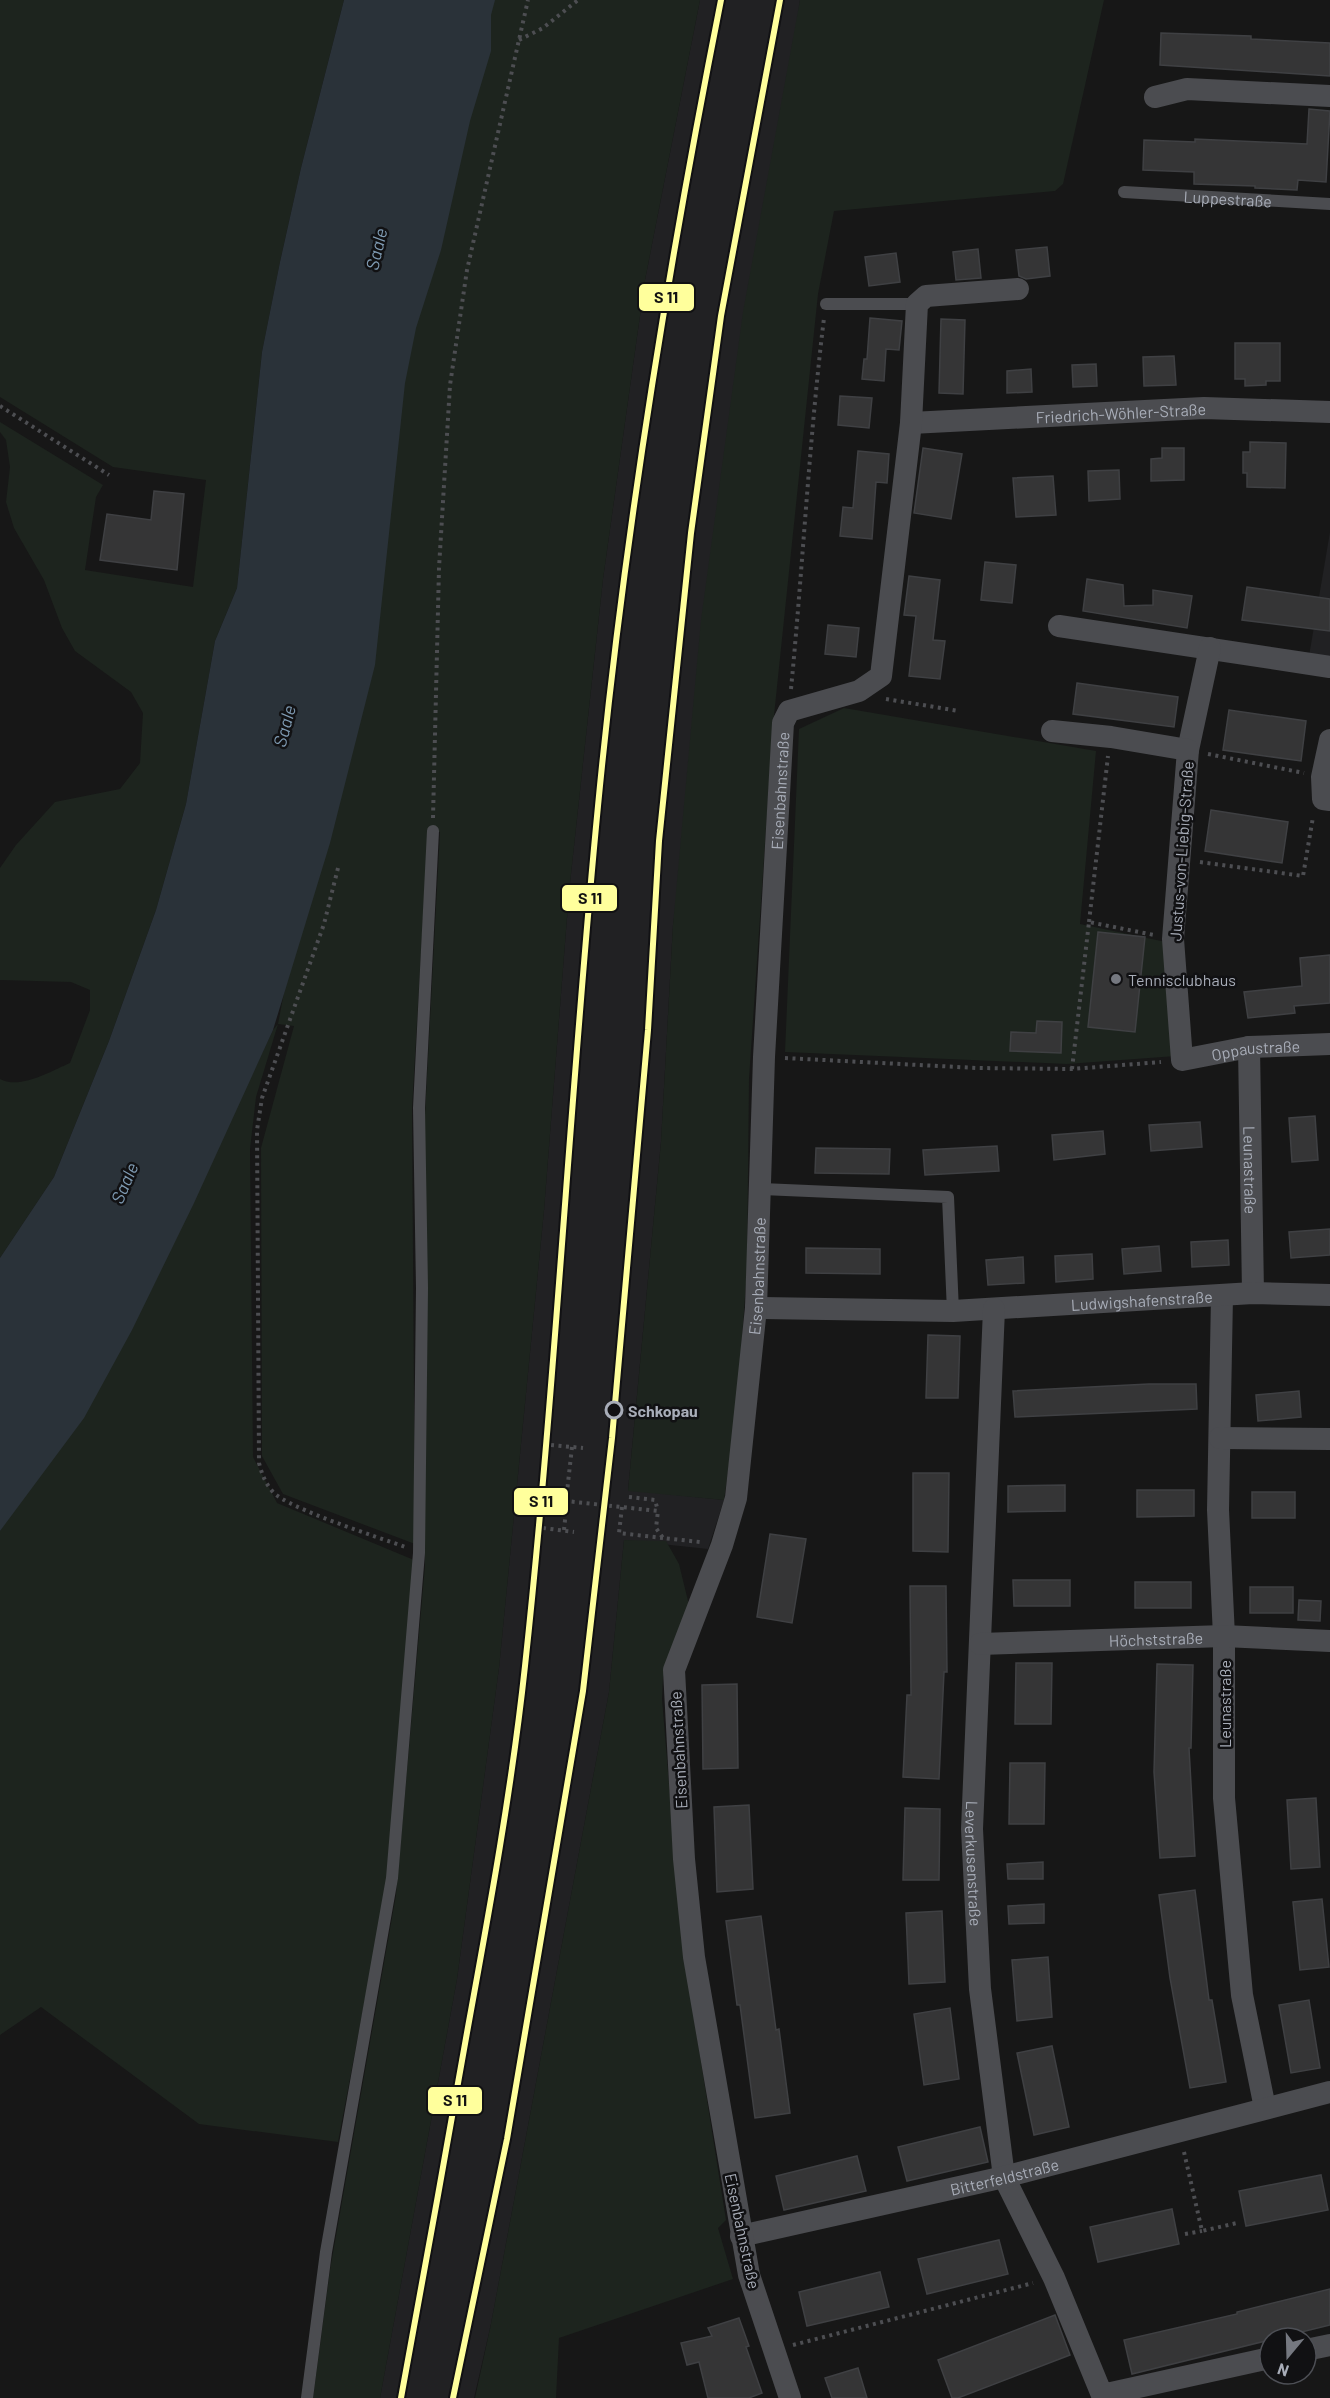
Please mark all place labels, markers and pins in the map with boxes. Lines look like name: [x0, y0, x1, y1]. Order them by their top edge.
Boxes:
place label: Tennisclubhaus: [1128, 970, 1236, 989]
marker: Tennisclubhaus: [1109, 972, 1123, 986]
marker: Schkopau: [605, 1401, 623, 1419]
place label: Schkopau: [628, 1401, 698, 1420]

